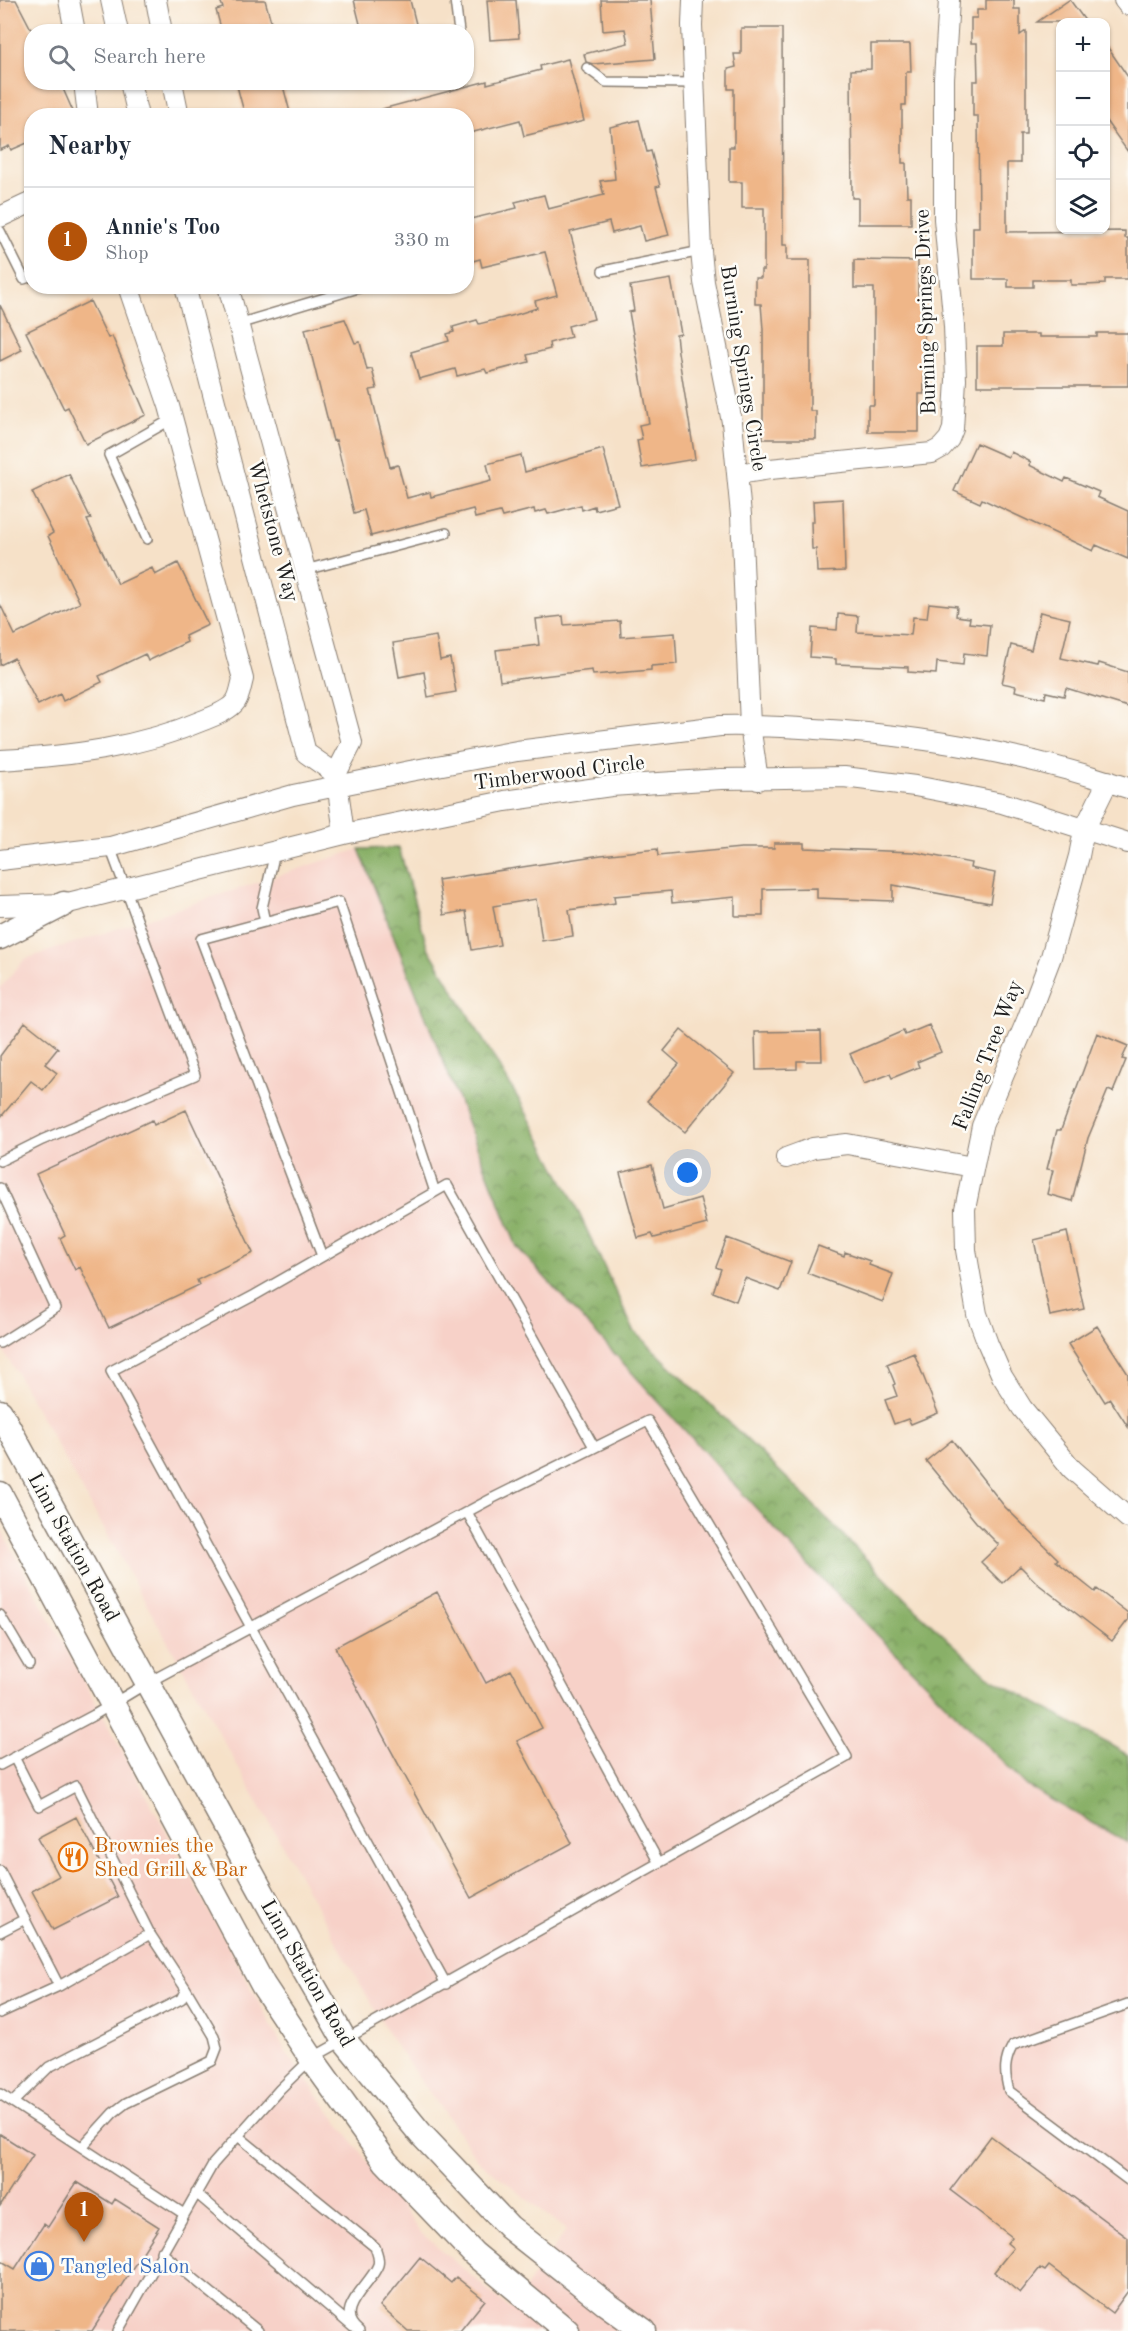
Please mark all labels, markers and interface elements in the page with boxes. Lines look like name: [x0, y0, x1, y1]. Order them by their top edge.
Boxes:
map controls: [1056, 18, 1110, 234]
button: +: [1056, 18, 1110, 72]
search box: [24, 24, 474, 90]
icon: search: [45, 41, 78, 74]
text: Search here: [93, 46, 206, 68]
button: −: [1056, 72, 1110, 126]
button: locate: [1056, 126, 1110, 180]
text: Nearby: [48, 134, 132, 160]
button: layers: [1056, 180, 1110, 234]
street label: Burning Springs Drive: [912, 209, 941, 415]
text: Annie's Too: [105, 217, 220, 239]
text: 1: [62, 231, 73, 251]
text: 330 m: [394, 231, 450, 251]
text: Shop: [105, 244, 149, 264]
street label: Burning Springs Circle: [716, 264, 769, 473]
street label: Whetstone Way: [243, 458, 302, 605]
street label: Timberwood Circle: [472, 753, 646, 794]
street label: Falling Tree Way: [950, 977, 1027, 1134]
your location: [673, 1158, 702, 1187]
street label: Linn Station Road: [23, 1470, 122, 1626]
place label: Brownies the Shed Grill & Bar: [94, 1836, 248, 1881]
restaurant icon: Brownies the Shed Grill & Bar: [57, 1841, 89, 1873]
street label: Linn Station Road: [256, 1896, 357, 2051]
pin: 1: [64, 2192, 104, 2242]
shop icon: Tangled Salon: [23, 2250, 55, 2282]
place label: Tangled Salon: [60, 2257, 190, 2278]

